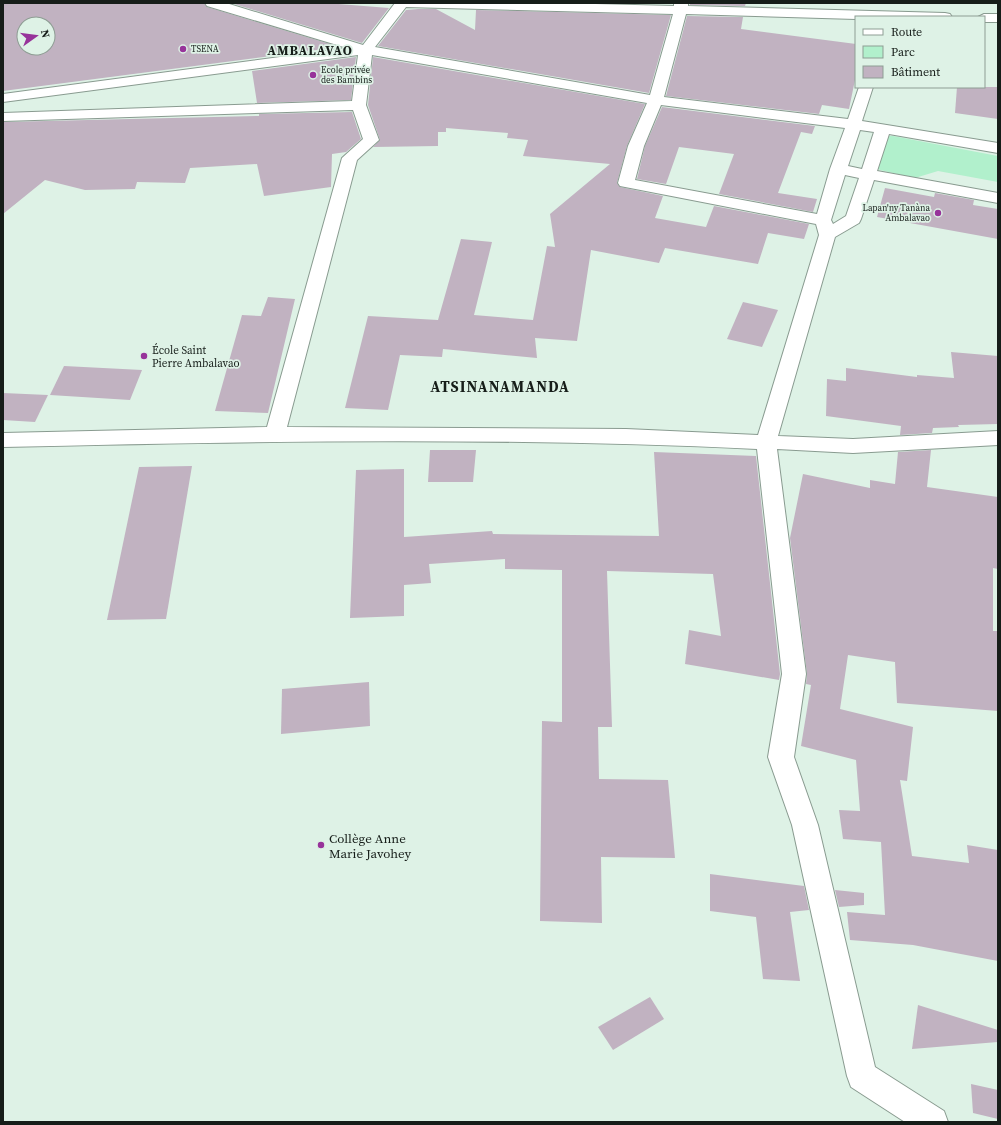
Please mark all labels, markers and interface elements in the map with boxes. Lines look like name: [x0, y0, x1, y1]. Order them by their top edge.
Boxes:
north arrow: [16, 16, 56, 56]
legend: [855, 16, 985, 88]
text: Route: [891, 24, 922, 40]
text: N: [37, 28, 53, 39]
district label: AMBALAVAO: [267, 42, 353, 59]
place label: TSENA: [191, 43, 219, 55]
marker: TSENA: [178, 44, 188, 54]
text: Parc: [891, 44, 915, 60]
place label: Ecole privée des Bambins: [321, 64, 372, 86]
text: Bâtiment: [891, 64, 940, 80]
marker: Ecole privée des Bambins: [308, 70, 318, 80]
place label: Lapan'ny Tanàna Ambalavao: [863, 202, 930, 224]
marker: Lapan'ny Tanàna Ambalavao: [933, 208, 943, 218]
place label: École Saint Pierre Ambalavao: [152, 343, 240, 371]
marker: École Saint Pierre Ambalavao: [139, 351, 149, 361]
district label: ATSINANAMANDA: [430, 376, 570, 397]
place label: Collège Anne Marie Javohey: [329, 830, 412, 862]
marker: Collège Anne Marie Javohey: [316, 840, 326, 850]

